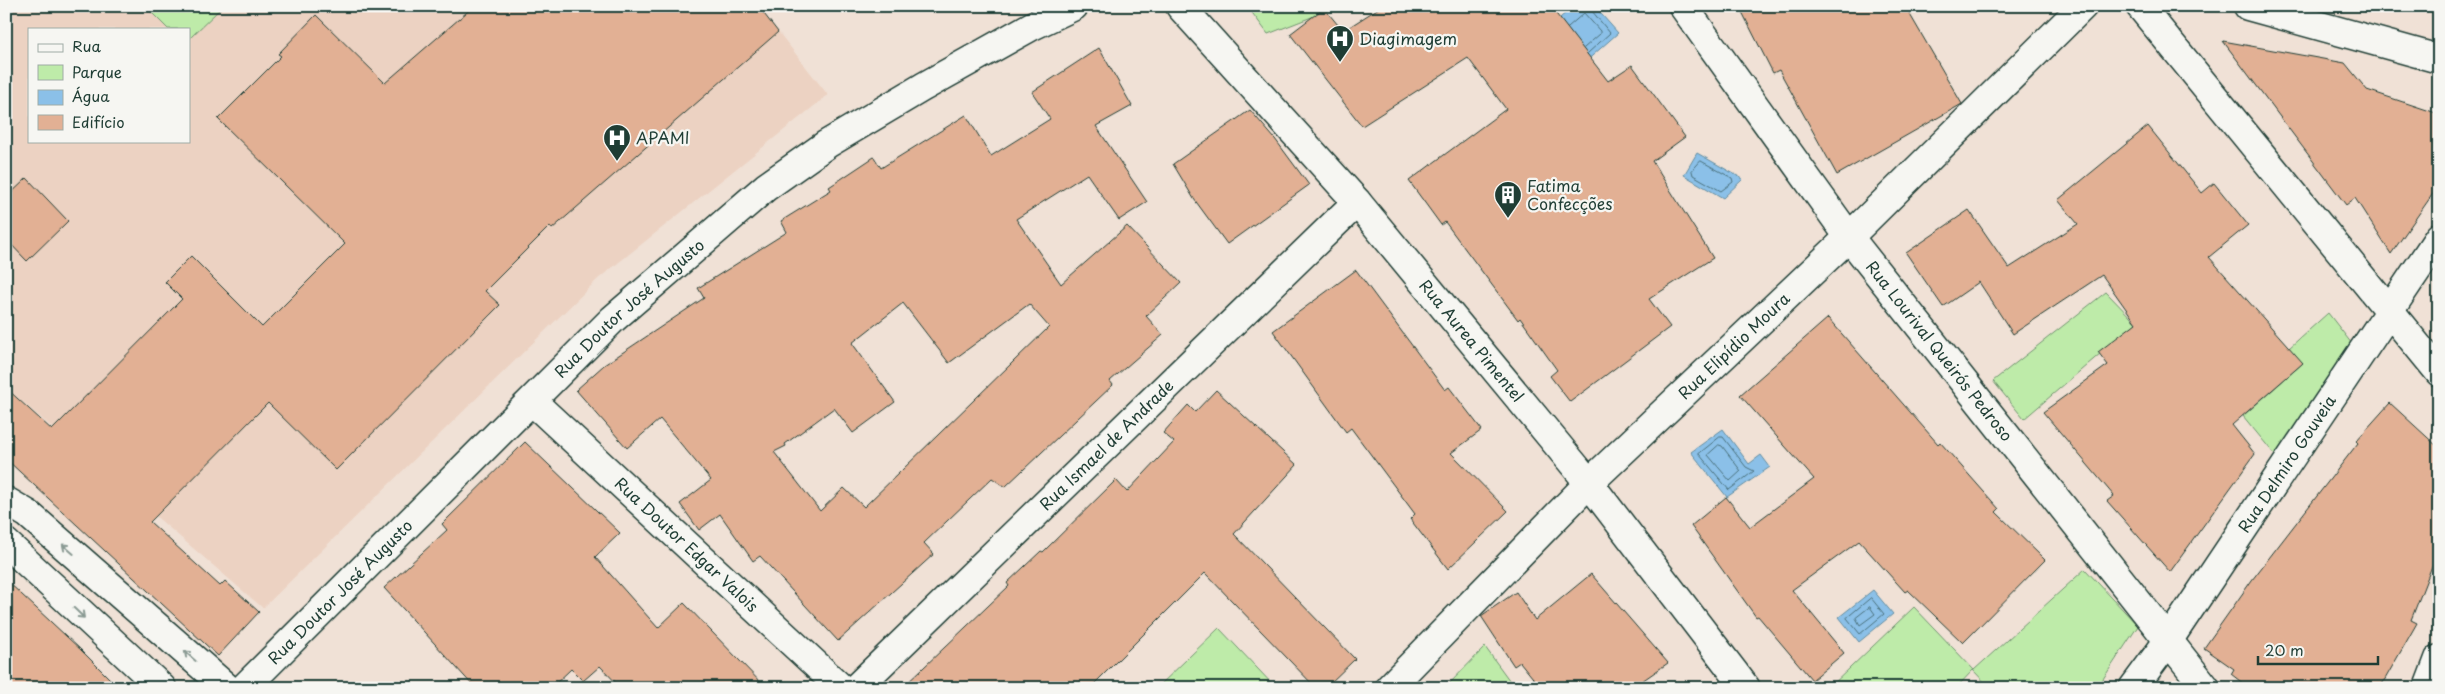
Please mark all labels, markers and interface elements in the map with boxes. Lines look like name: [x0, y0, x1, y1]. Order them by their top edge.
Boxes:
hospital icon: Diagimagem: [1325, 24, 1355, 63]
place label: Diagimagem: [1359, 26, 1457, 50]
legend: [28, 28, 190, 142]
text: Rua: [72, 34, 101, 57]
text: Parque: [72, 60, 122, 83]
text: Água: [72, 84, 110, 107]
text: Edifício: [72, 110, 125, 133]
hospital icon: APAMI: [602, 123, 632, 162]
place label: APAMI: [636, 125, 690, 149]
place label: Fatima Confecções: [1527, 173, 1613, 215]
building icon: Fatima Confecções: [1493, 180, 1523, 219]
street label: Rua Doutor José Augusto: [548, 233, 709, 383]
street label: Rua Lourival Queirós Pedroso: [1861, 255, 2019, 446]
street label: Rua Aurea Pimentel: [1414, 274, 1530, 407]
street label: Rua Elipídio Moura: [1672, 286, 1795, 404]
street label: Rua Ismael de Andrade: [1033, 373, 1178, 515]
street label: Rua Delmiro Gouveia: [2231, 389, 2341, 537]
street label: Rua Doutor Edgar Valois: [610, 471, 765, 617]
street label: Rua Doutor José Augusto: [262, 513, 417, 669]
one-way arrow: [61, 543, 74, 555]
one-way arrow: [73, 607, 86, 619]
scale bar: [2258, 634, 2378, 666]
text: 20 m: [2265, 638, 2304, 661]
one-way arrow: [184, 650, 197, 661]

